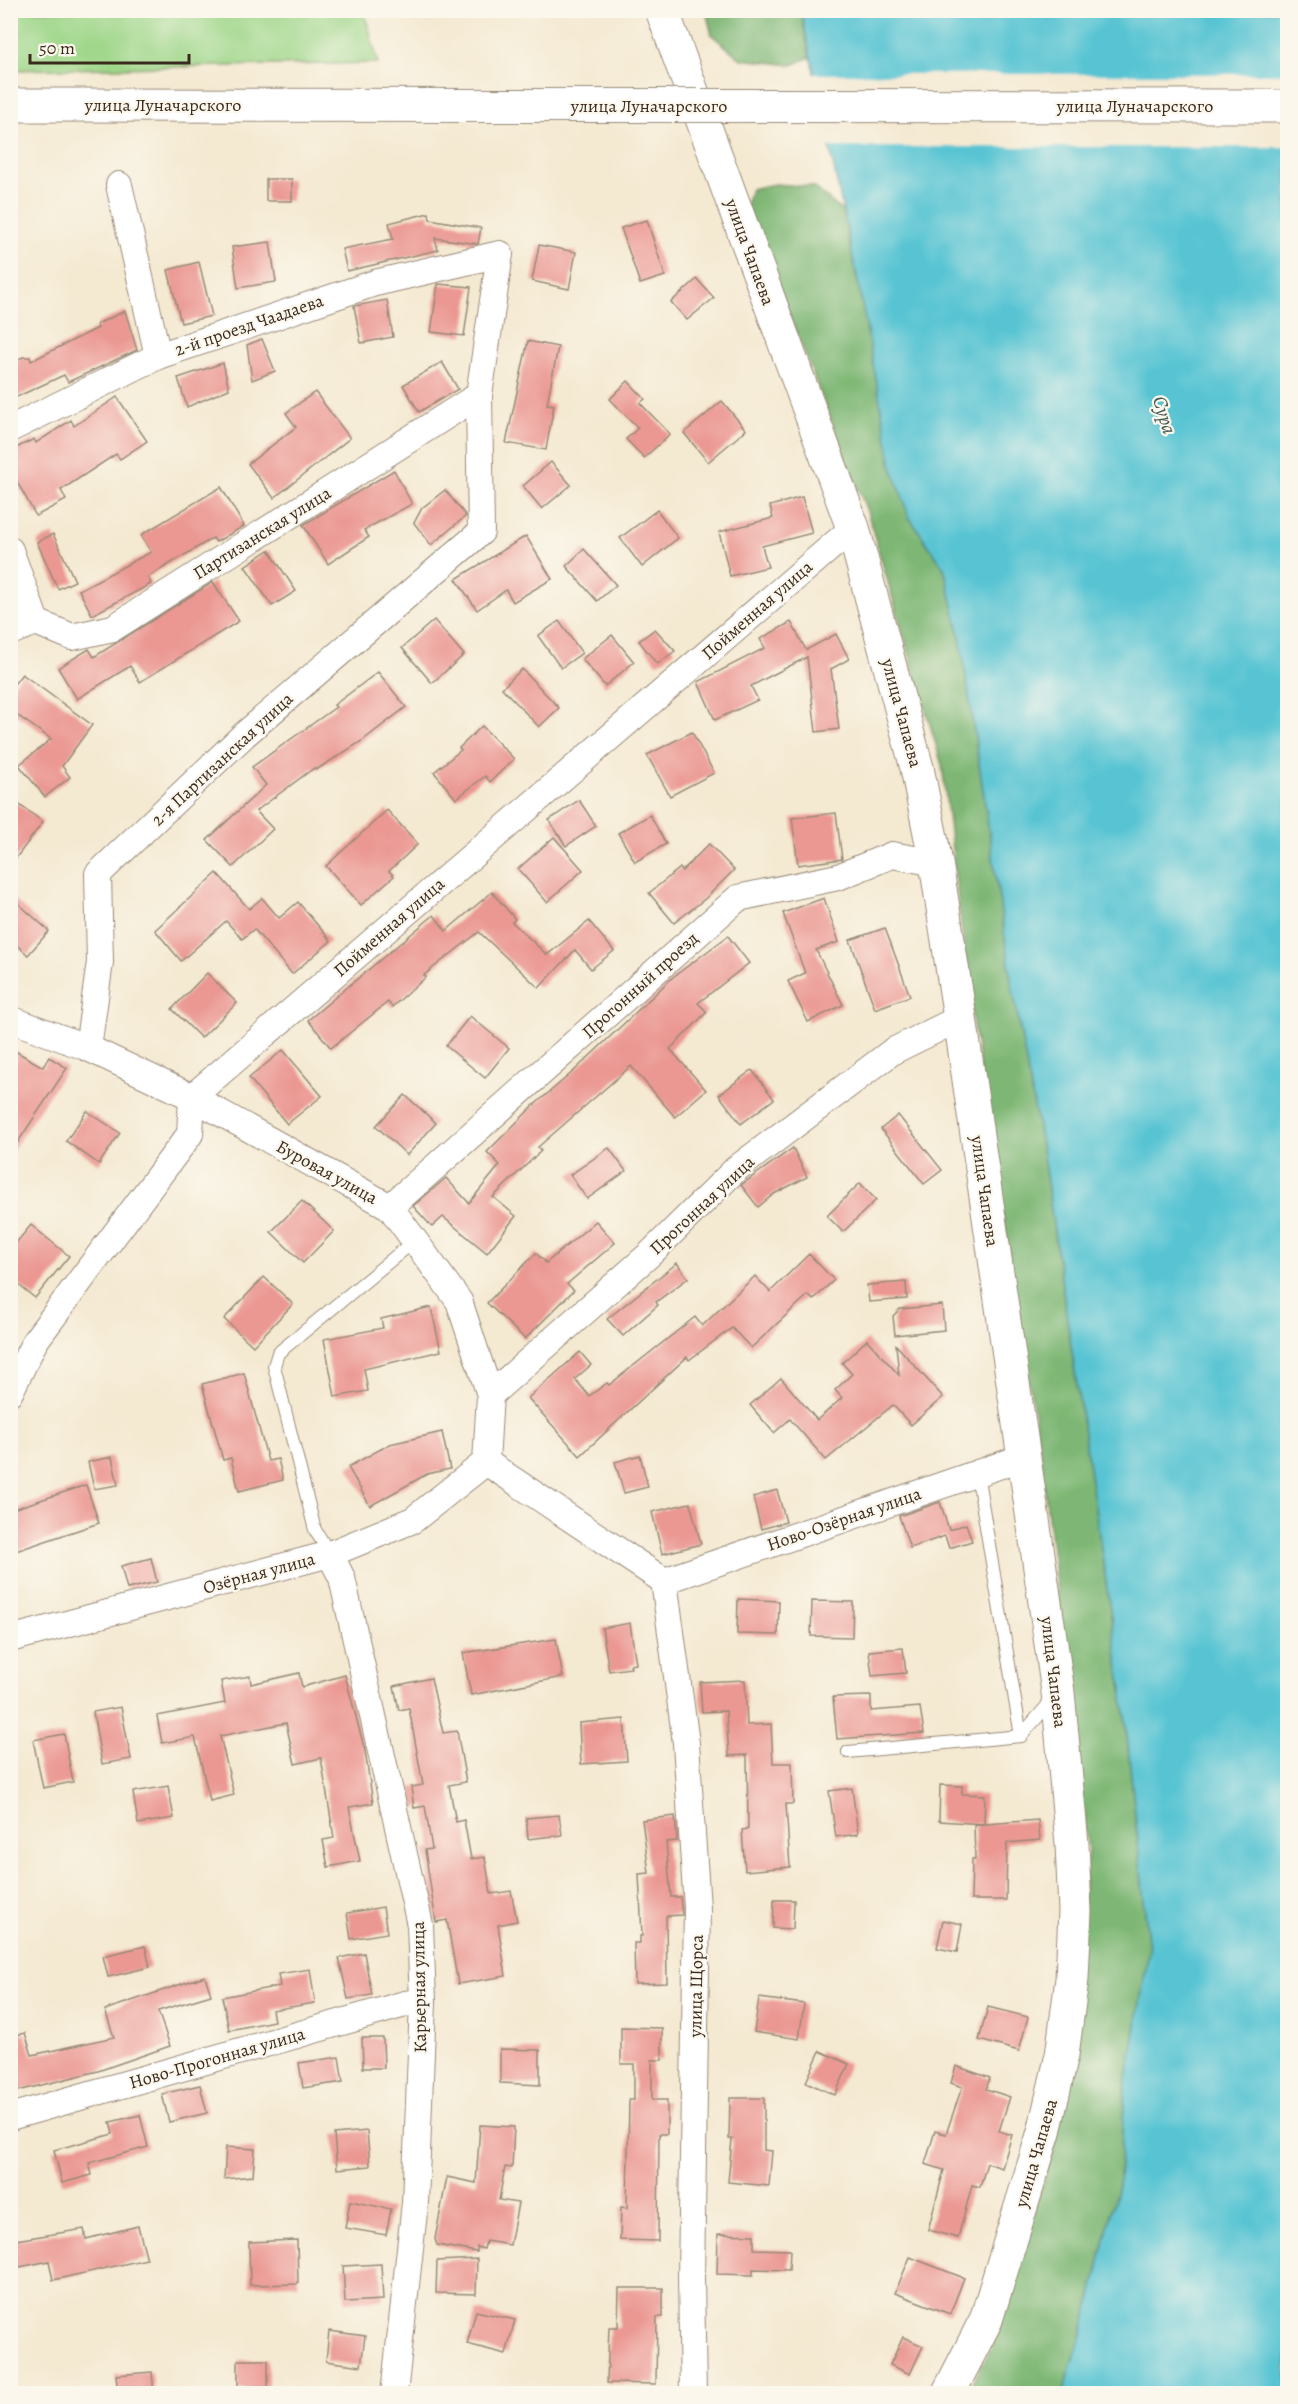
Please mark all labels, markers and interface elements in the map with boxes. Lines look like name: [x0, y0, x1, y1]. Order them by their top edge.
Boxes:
scale bar: [30, 27, 189, 65]
text: 50 m: [39, 36, 75, 60]
street label: улица Луначарского: [84, 93, 241, 117]
street label: улица Луначарского: [570, 94, 727, 118]
street label: улица Луначарского: [1056, 94, 1213, 118]
street label: улица Чапаева: [719, 194, 781, 309]
street label: 2-й проезд Чаадаева: [171, 288, 327, 362]
water label: Сура: [1146, 393, 1183, 438]
street label: Партизанская улица: [188, 480, 336, 585]
street label: Пойменная улица: [696, 555, 818, 665]
street label: улица Чапаева: [876, 655, 928, 771]
street label: 2-я Партизанская улица: [146, 686, 299, 831]
street label: Пойменная улица: [328, 872, 450, 982]
street label: Прогонный проезд: [577, 926, 703, 1044]
street label: улица Чапаева: [965, 1133, 1005, 1249]
street label: Буровая улица: [272, 1134, 383, 1210]
street label: Прогонная улица: [644, 1150, 760, 1260]
street label: Ново-Озёрная улица: [764, 1481, 925, 1557]
street label: Озёрная улица: [200, 1546, 318, 1599]
street label: улица Чапаева: [1035, 1614, 1073, 1730]
street label: Карьерная улица: [406, 1920, 432, 2053]
street label: улица Щорса: [683, 1934, 709, 2039]
street label: Ново-Прогонная улица: [126, 2021, 308, 2095]
street label: улица Чапаева: [1009, 2095, 1063, 2211]

